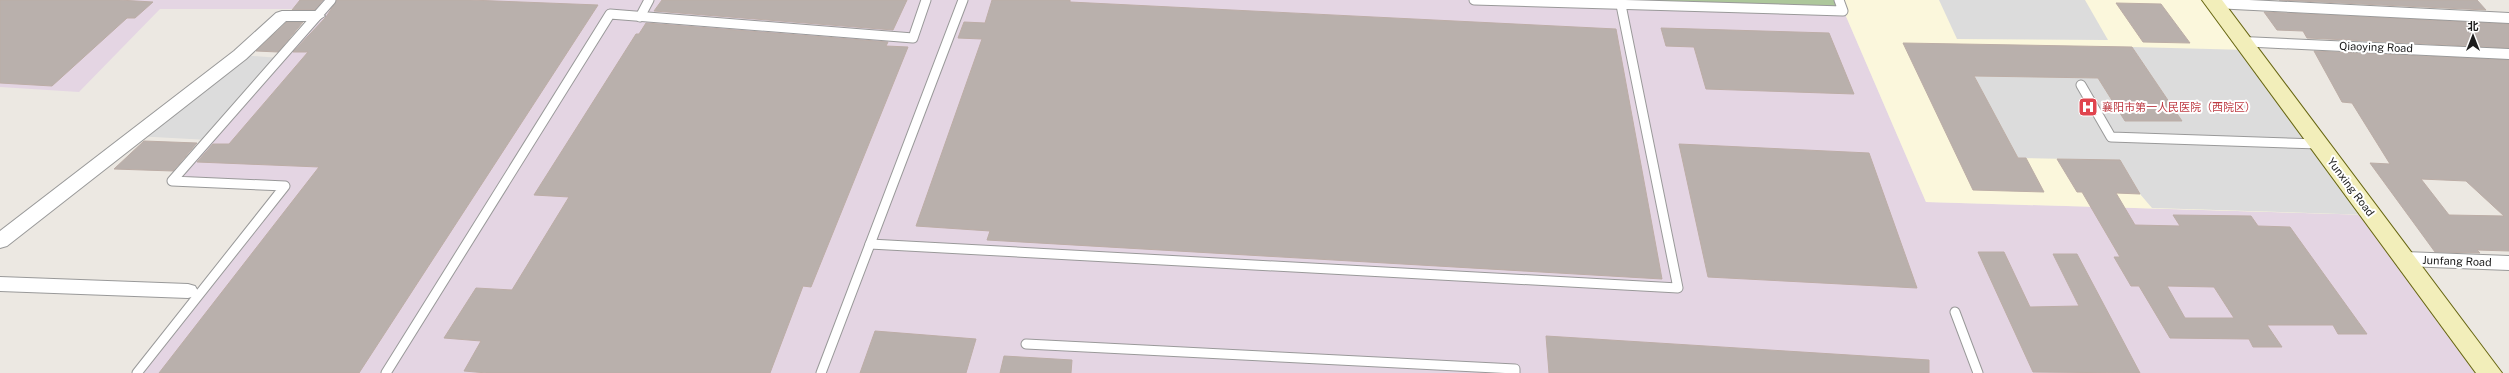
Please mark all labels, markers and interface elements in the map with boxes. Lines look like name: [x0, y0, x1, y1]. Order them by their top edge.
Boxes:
north arrow: [2453, 16, 2493, 56]
text: 北: [2468, 20, 2479, 32]
street label: Qiaoying Road: [2339, 40, 2413, 54]
hospital icon: 襄阳市第一人民医院（西院区）: [2077, 96, 2099, 118]
place label: 襄阳市第一人民医院（西院区）: [2102, 101, 2256, 113]
street label: Yunxing Road: [2325, 156, 2377, 218]
street label: Junfang Road: [2422, 254, 2492, 268]

